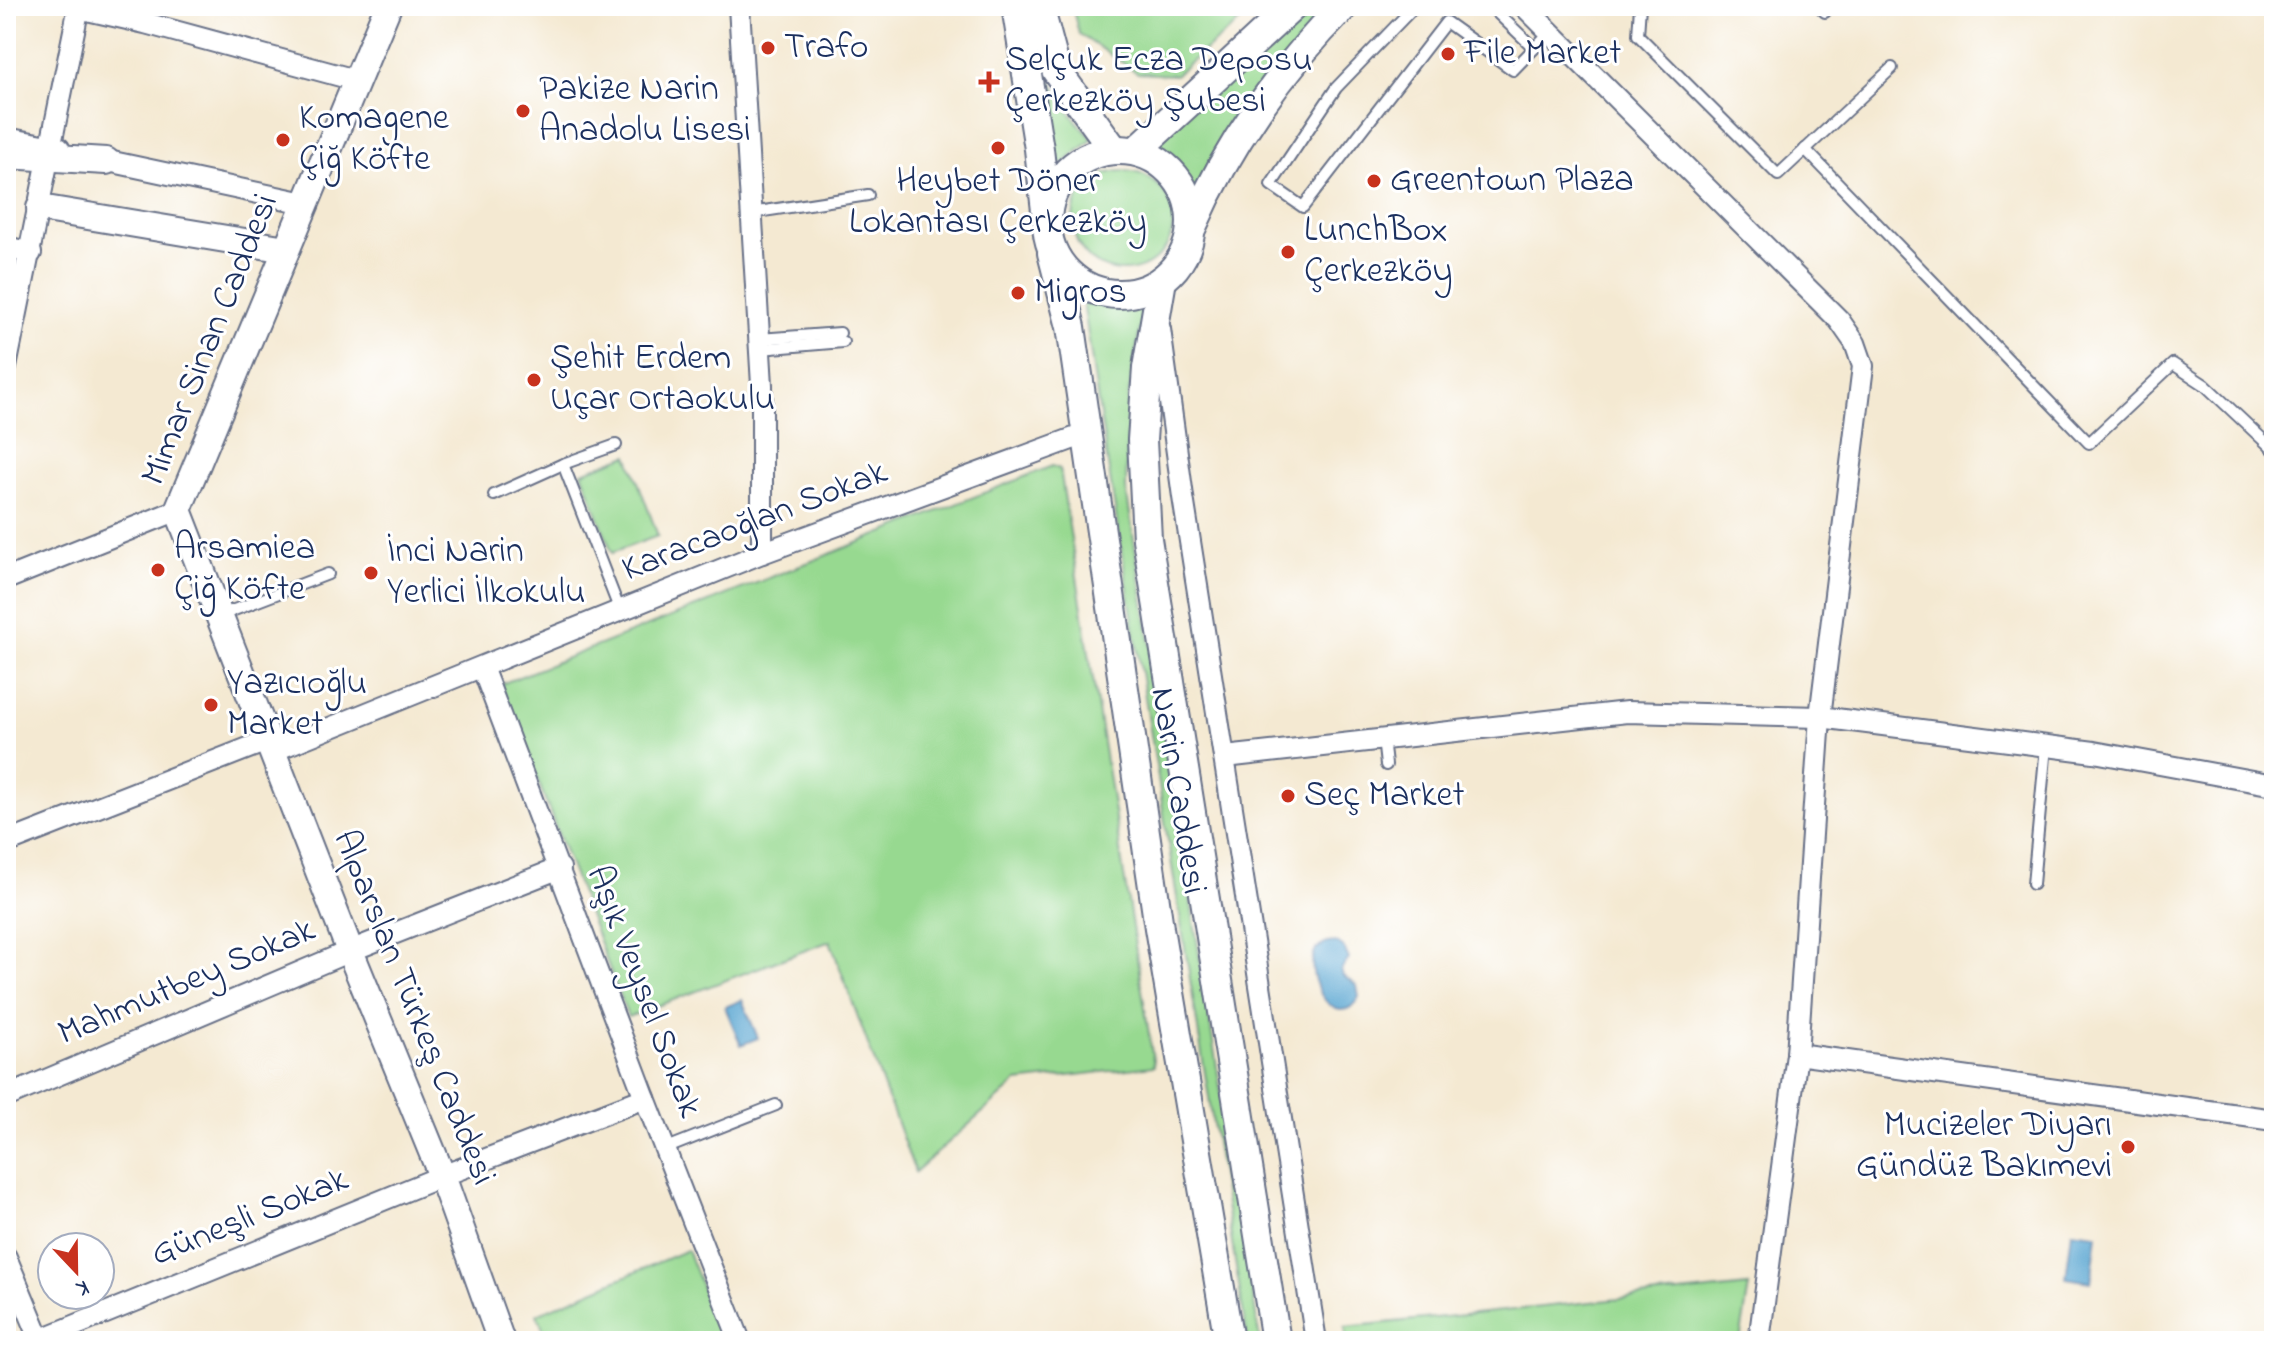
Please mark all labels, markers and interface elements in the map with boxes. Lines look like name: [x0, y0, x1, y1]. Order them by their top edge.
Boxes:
place label: Trafo: [784, 22, 869, 75]
place label: File Market: [1463, 28, 1621, 81]
place label: Selçuk Ecza Deposu Çerkezköy Şubesi: [1005, 35, 1313, 129]
marker: Trafo: [759, 39, 777, 57]
marker: File Market: [1439, 45, 1457, 63]
place label: Pakize Narin Anadolu Lisesi: [539, 64, 751, 158]
marker: Selçuk Ecza Deposu Çerkezköy Şubesi: [980, 73, 998, 91]
place label: Komagene Çiğ Köfte: [299, 93, 450, 187]
marker: Pakize Narin Anadolu Lisesi: [514, 102, 532, 120]
marker: Komagene Çiğ Köfte: [274, 131, 292, 149]
marker: Heybet Döner Lokantası Çerkezköy: [989, 139, 1007, 157]
place label: Greentown Plaza: [1390, 155, 1634, 208]
place label: Heybet Döner Lokantası Çerkezköy: [849, 156, 1147, 250]
marker: Greentown Plaza: [1365, 172, 1383, 190]
street label: Mimar Sinan Caddesi: [128, 186, 294, 494]
place label: LunchBox Çerkezköy: [1304, 205, 1453, 299]
marker: LunchBox Çerkezköy: [1279, 243, 1297, 261]
place label: Migros: [1034, 267, 1127, 320]
marker: Migros: [1009, 284, 1027, 302]
place label: Şehit Erdem Uçar Ortaokulu: [550, 333, 775, 427]
marker: Şehit Erdem Uçar Ortaokulu: [525, 371, 543, 389]
street label: Karacaoğlan Sokak: [615, 447, 896, 597]
place label: Arsamiea Çiğ Köfte: [174, 523, 315, 617]
place label: İnci Narin Yerlici İlkokulu: [387, 526, 586, 620]
marker: Arsamiea Çiğ Köfte: [149, 561, 167, 579]
marker: İnci Narin Yerlici İlkokulu: [362, 564, 380, 582]
place label: Yazıcıoğlu Market: [227, 658, 367, 752]
street label: Narin Caddesi: [1134, 684, 1220, 898]
marker: Yazıcıoğlu Market: [202, 696, 220, 714]
place label: Seç Market: [1304, 770, 1465, 823]
marker: Seç Market: [1279, 787, 1297, 805]
street label: Alparslan Türkeş Caddesi: [317, 822, 509, 1194]
street label: Aşık Veysel Sokak: [571, 858, 715, 1126]
street label: Mahmutbey Sokak: [50, 905, 324, 1061]
place label: Mucizeler Diyarı Gündüz Bakımevi: [1856, 1100, 2112, 1194]
marker: Mucizeler Diyarı Gündüz Bakımevi: [2119, 1138, 2137, 1156]
street label: Güneşli Sokak: [143, 1154, 357, 1282]
north arrow: [36, 1231, 116, 1311]
text: K: [70, 1270, 93, 1304]

